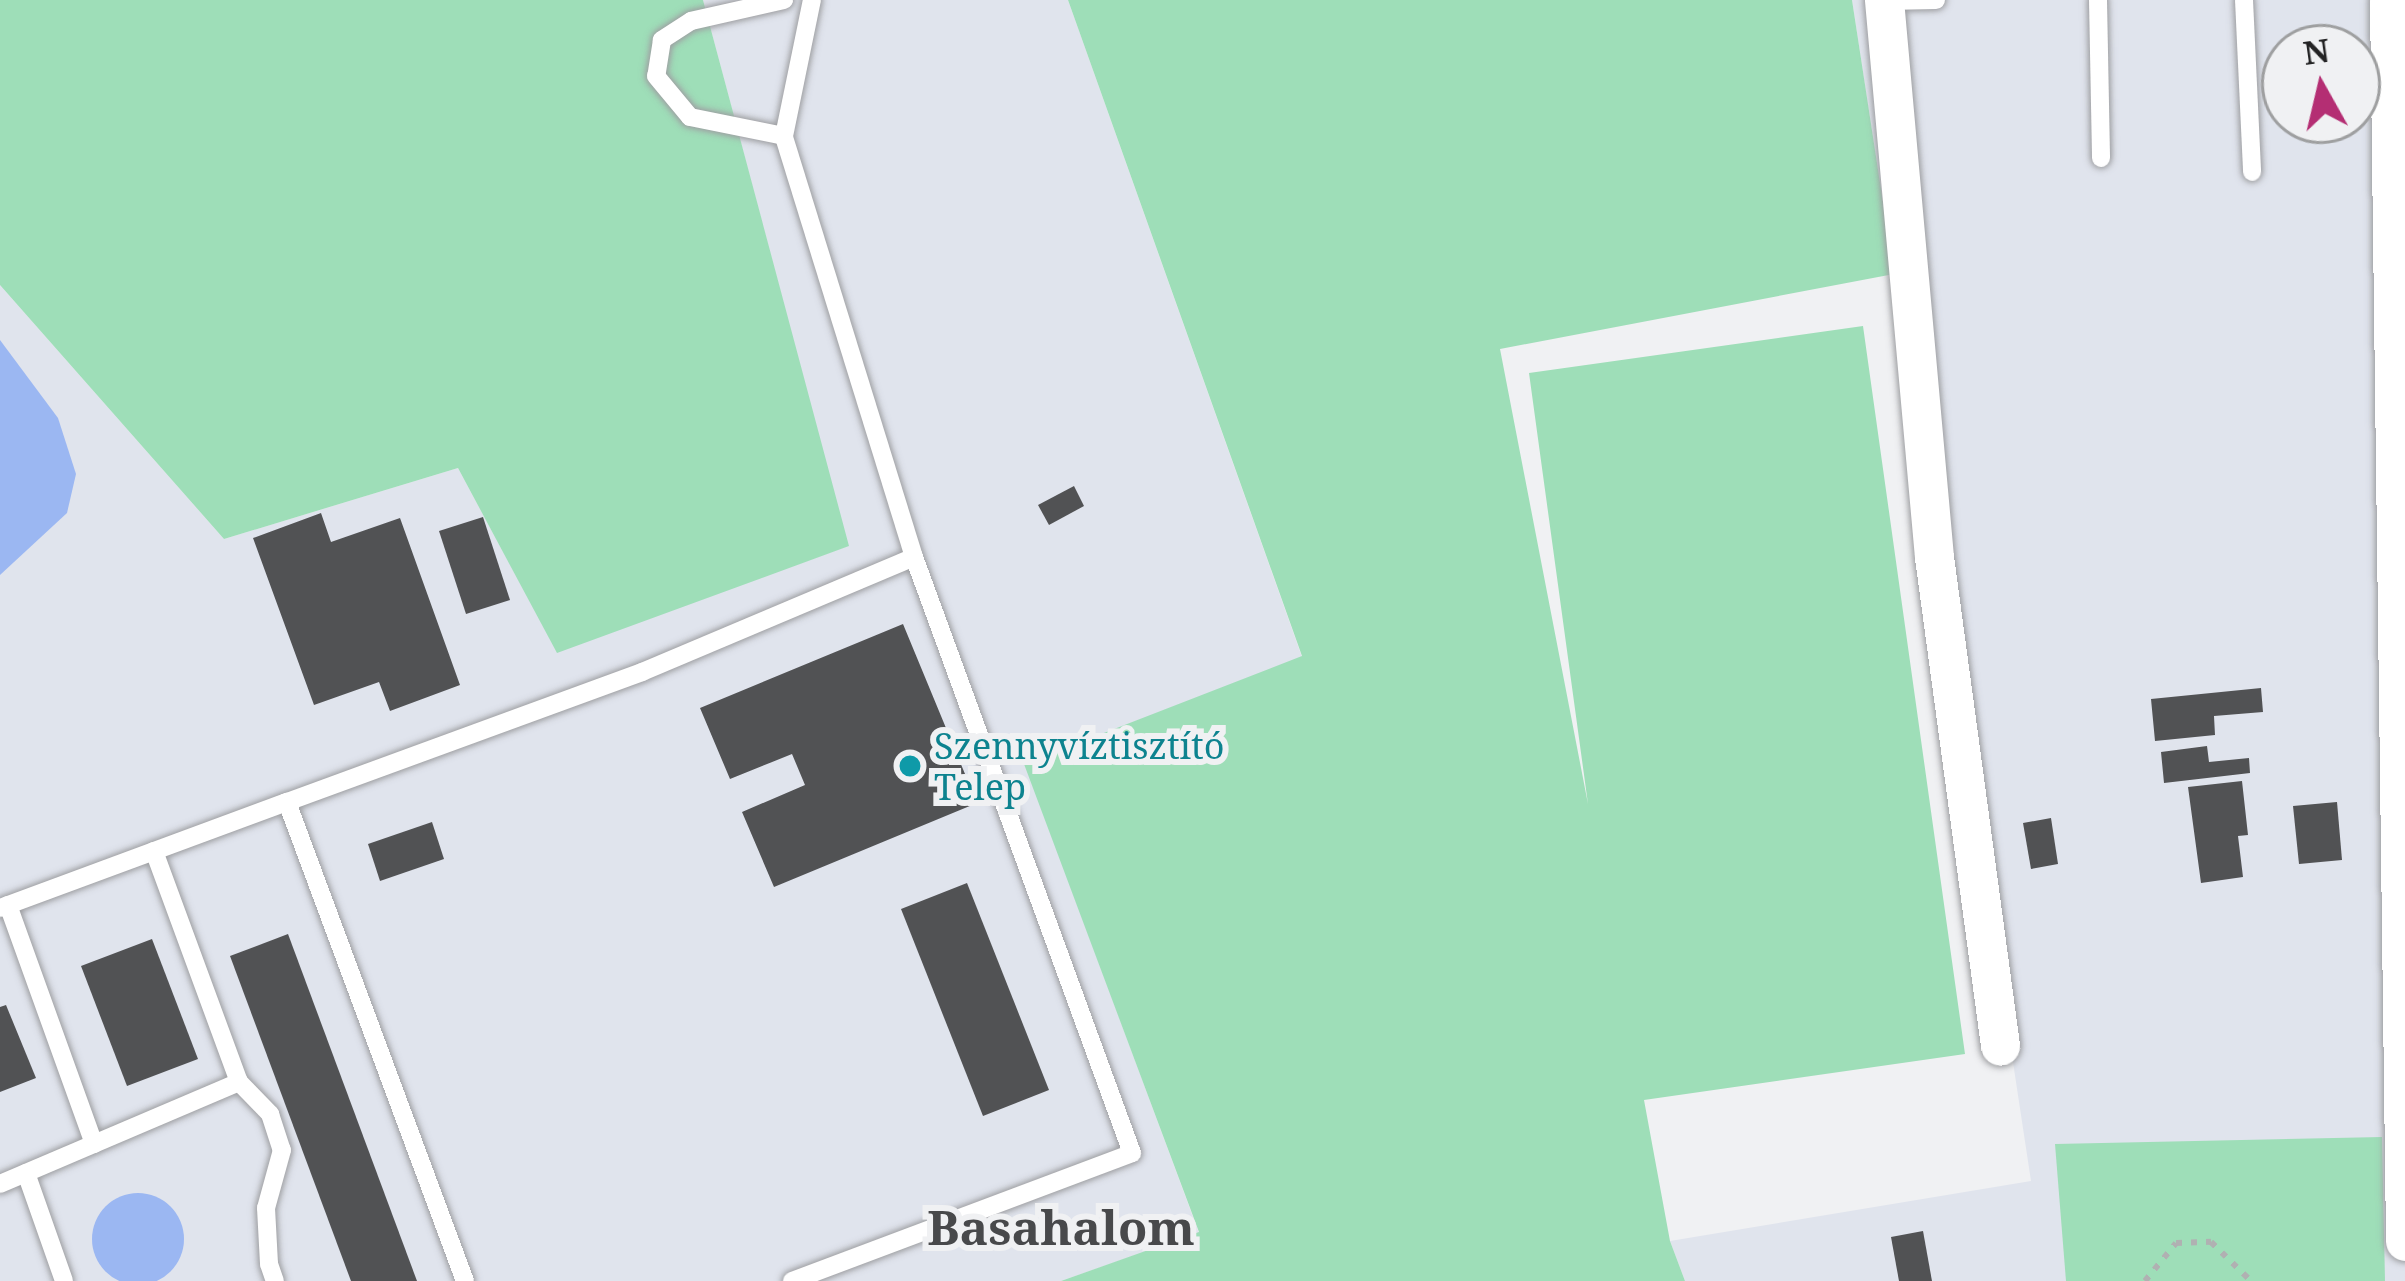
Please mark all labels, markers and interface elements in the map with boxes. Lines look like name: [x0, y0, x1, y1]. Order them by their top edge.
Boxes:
north arrow: [2261, 24, 2381, 144]
text: N: [2300, 27, 2332, 75]
place label: Szennyvíztisztító Telep: [934, 723, 1225, 808]
marker: Szennyvíztisztító Telep: [897, 753, 923, 779]
district label: Basahalom: [927, 1198, 1195, 1256]

